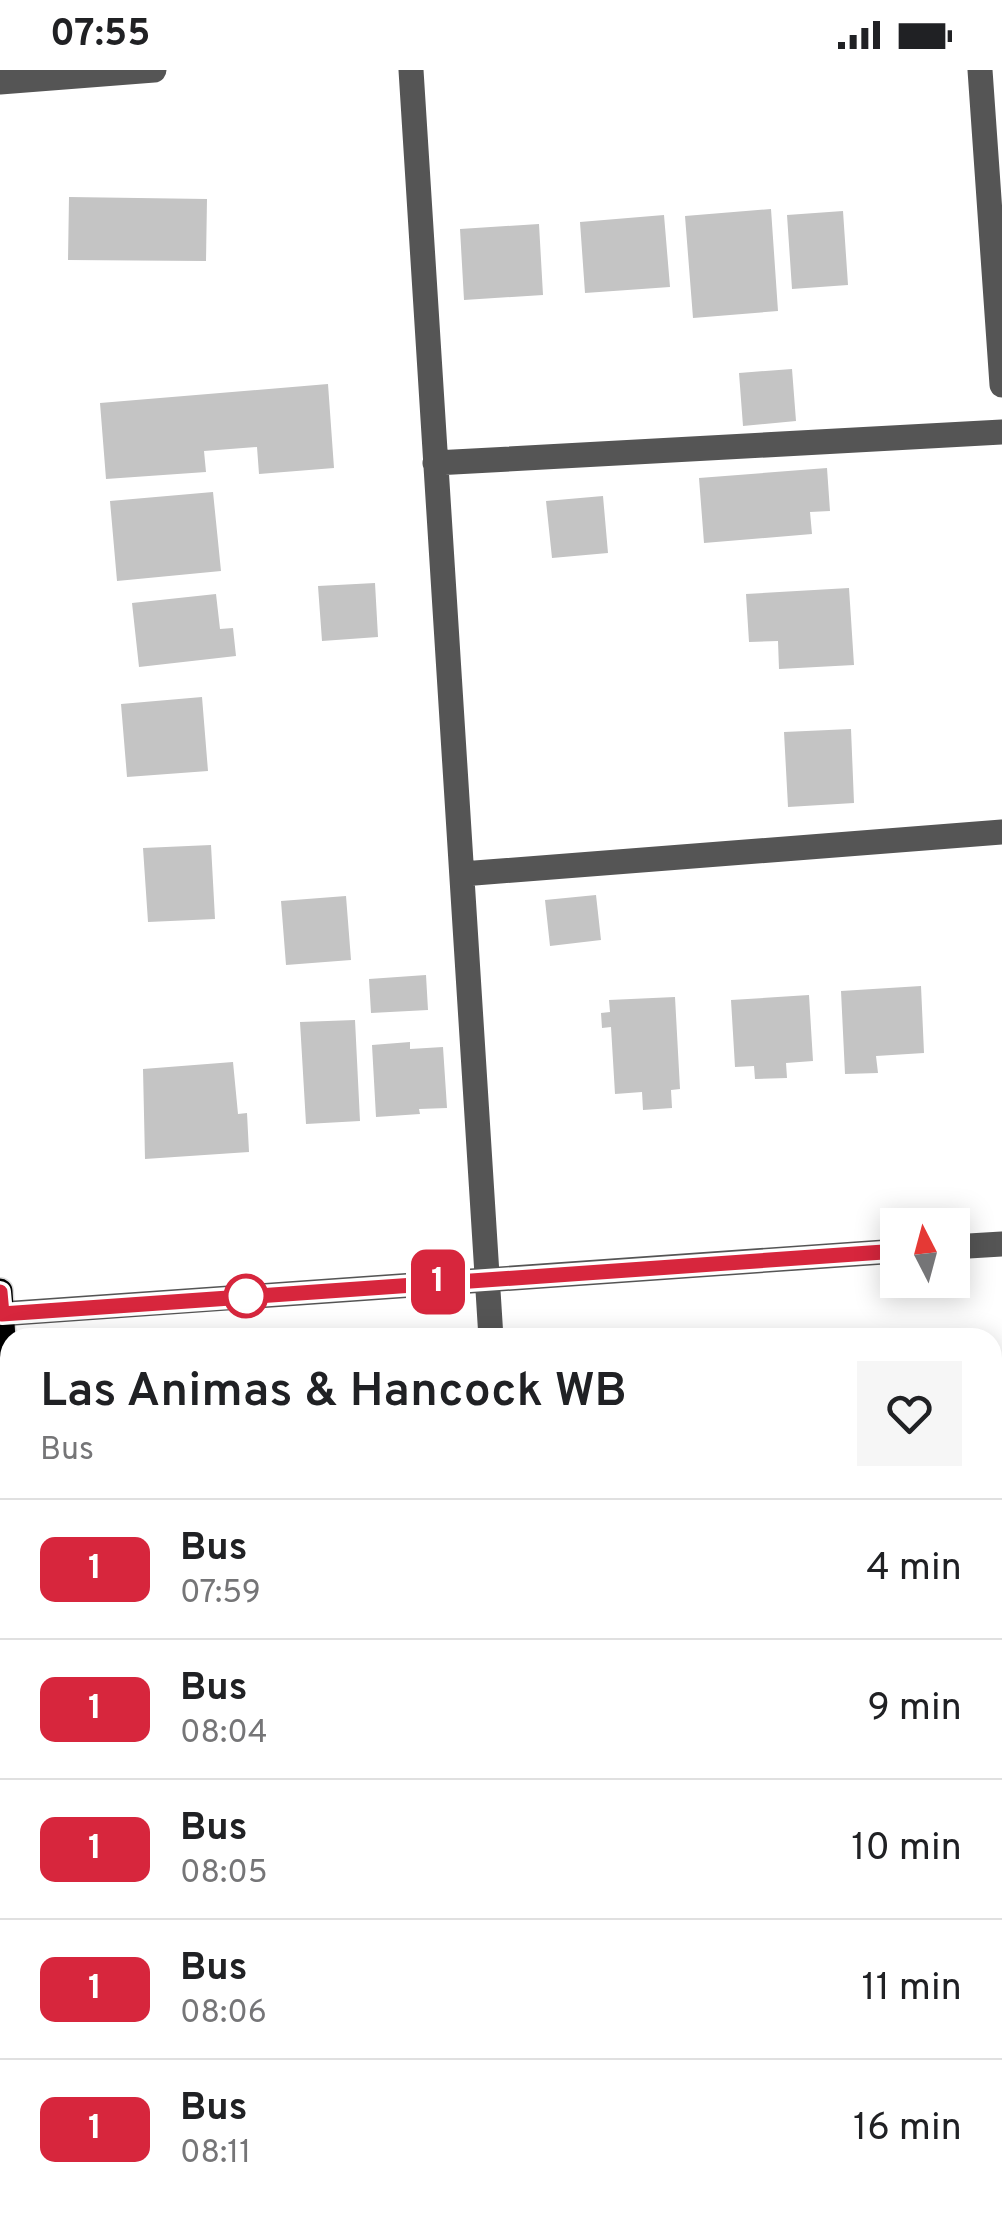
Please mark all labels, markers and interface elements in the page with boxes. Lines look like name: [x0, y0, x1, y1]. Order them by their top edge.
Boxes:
text: 07:55: [50, 11, 150, 60]
north arrow: [880, 1208, 970, 1298]
map controls: [880, 1208, 970, 1298]
line badge: 1: [406, 1250, 470, 1314]
text: 1: [431, 1260, 445, 1304]
unlabelled marker: [225, 1275, 267, 1317]
button: heart: [857, 1361, 962, 1466]
text: Las Animas & Hancock WB: [40, 1363, 627, 1423]
text: Bus: [40, 1431, 94, 1471]
text: Bus: [180, 1525, 247, 1574]
text: 4 min: [866, 1545, 962, 1594]
text: 1: [88, 1547, 102, 1591]
text: 07:59: [180, 1574, 261, 1614]
text: Bus: [180, 1665, 247, 1714]
text: 9 min: [867, 1685, 962, 1734]
text: 1: [88, 1687, 102, 1731]
text: 08:04: [180, 1714, 268, 1754]
text: Bus: [180, 1805, 247, 1854]
text: 10 min: [851, 1825, 962, 1874]
text: 1: [88, 1827, 102, 1871]
text: 08:05: [180, 1854, 268, 1894]
text: Bus: [180, 1945, 247, 1994]
text: 11 min: [861, 1965, 962, 2014]
text: 1: [88, 1967, 102, 2011]
text: 08:06: [180, 1994, 267, 2034]
text: Bus: [180, 2085, 247, 2134]
text: 16 min: [853, 2105, 962, 2154]
text: 1: [88, 2107, 102, 2151]
text: 08:11: [180, 2134, 251, 2174]

